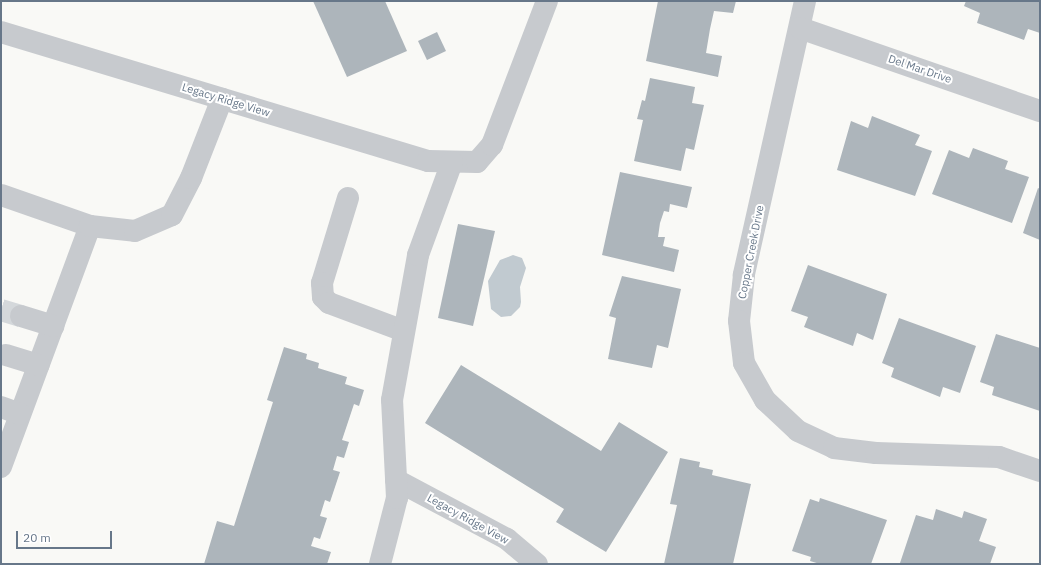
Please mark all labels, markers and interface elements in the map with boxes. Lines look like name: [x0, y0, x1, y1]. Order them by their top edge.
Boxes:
street label: Del Mar Drive: [887, 52, 953, 86]
street label: Legacy Ridge View: [180, 80, 272, 120]
street label: Copper Creek Drive: [735, 204, 767, 300]
street label: Legacy Ridge View: [425, 491, 511, 547]
scale bar: [18, 523, 114, 549]
text: 20 m: [23, 530, 51, 545]

